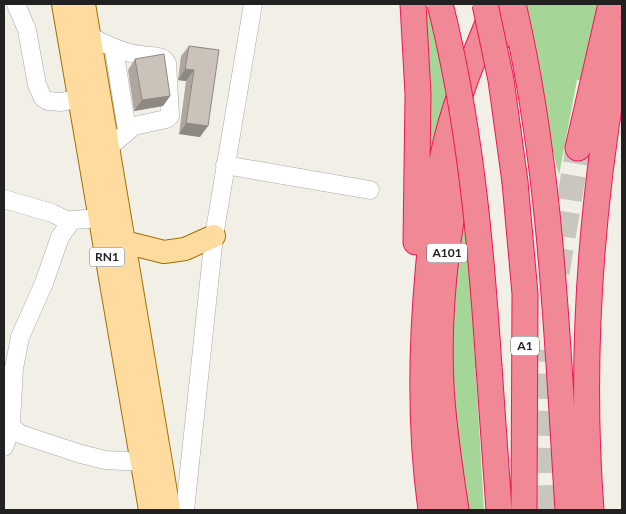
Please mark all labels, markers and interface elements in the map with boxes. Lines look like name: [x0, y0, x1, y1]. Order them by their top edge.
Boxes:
road number: A101: [427, 244, 467, 262]
road number: RN1: [90, 248, 124, 266]
road number: A1: [511, 336, 539, 356]

